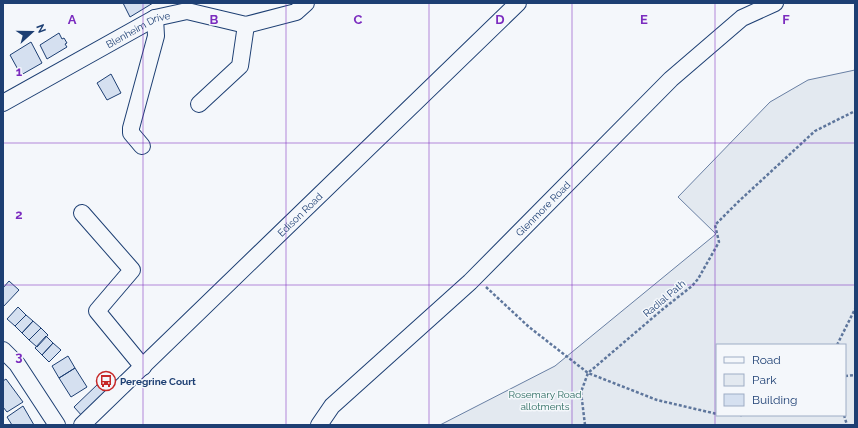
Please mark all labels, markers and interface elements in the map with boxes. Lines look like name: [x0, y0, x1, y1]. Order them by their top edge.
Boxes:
street label: Blenheim Drive: [104, 10, 171, 50]
north arrow: [12, 12, 52, 52]
text: A: [68, 12, 77, 27]
text: B: [210, 12, 219, 27]
text: C: [354, 12, 363, 27]
text: D: [495, 12, 505, 27]
text: E: [640, 12, 648, 27]
text: F: [782, 12, 790, 27]
text: N: [33, 22, 48, 35]
text: 1: [16, 64, 23, 79]
street label: Glenmore Road: [514, 179, 573, 239]
street label: Edison Road: [276, 191, 325, 239]
text: 2: [15, 207, 23, 222]
street label: Radial Path: [641, 278, 688, 319]
legend: [716, 344, 846, 416]
text: 3: [15, 349, 23, 364]
text: Road: [752, 353, 781, 367]
bus stop icon: Peregrine Court: [95, 370, 117, 392]
text: Park: [752, 373, 777, 387]
place label: Peregrine Court: [120, 376, 196, 387]
park label: Rosemary Road allotments: [509, 389, 581, 412]
text: Building: [752, 393, 798, 407]

